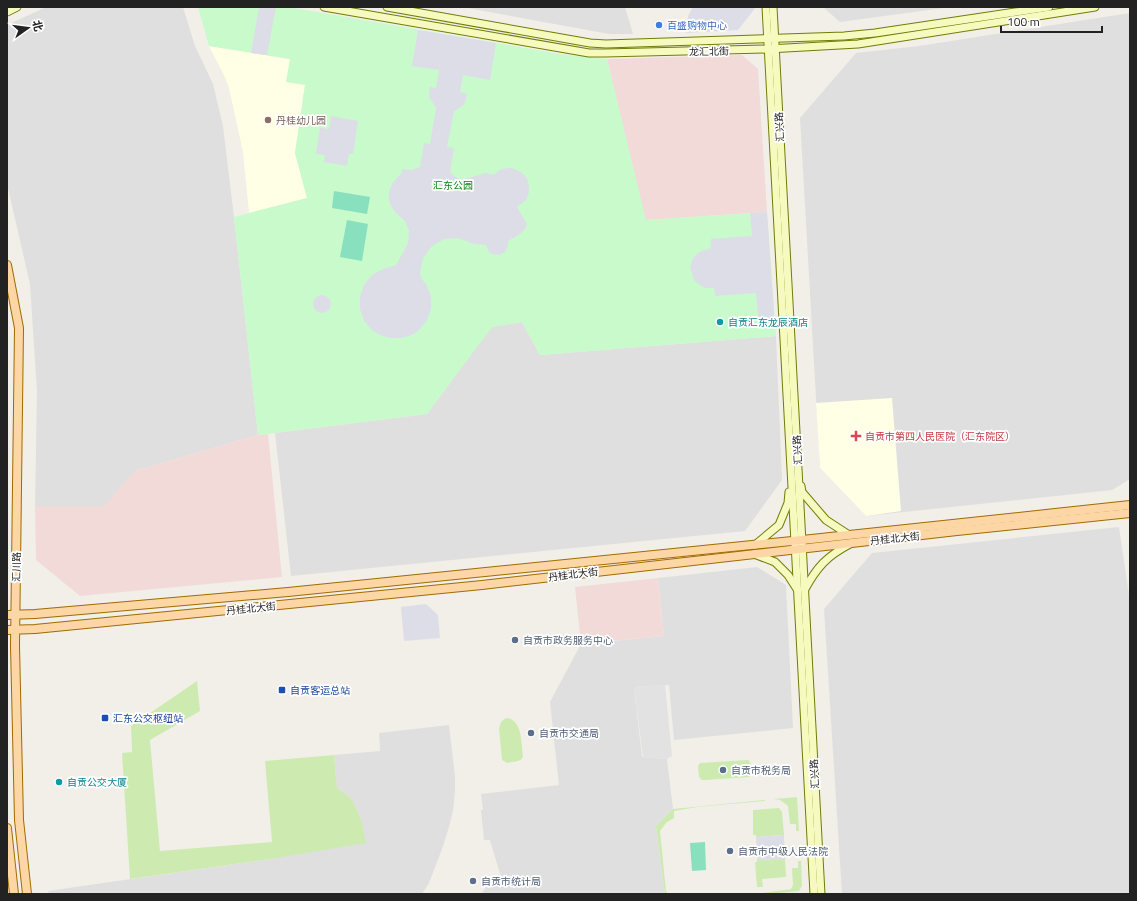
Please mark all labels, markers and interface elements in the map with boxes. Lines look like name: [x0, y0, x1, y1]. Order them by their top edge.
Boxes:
north arrow: [8, 8, 48, 48]
scale bar: [1001, 8, 1102, 34]
text: 100 m: [1007, 12, 1040, 31]
text: 北: [29, 18, 47, 33]
place label: 百盛购物中心: [667, 18, 727, 33]
marker: 百盛购物中心: [654, 20, 664, 30]
street label: 龙汇北街: [689, 44, 729, 59]
street label: 汇兴路: [771, 112, 788, 142]
place label: 丹桂幼儿园: [276, 113, 326, 128]
marker: 丹桂幼儿园: [263, 115, 273, 125]
park label: 汇东公园: [433, 178, 473, 193]
place label: 自贡汇东龙辰酒店: [728, 315, 808, 330]
marker: 自贡汇东龙辰酒店: [715, 317, 725, 327]
place label: 自贡市第四人民医院（汇东院区）: [865, 429, 1015, 444]
marker: 自贡市第四人民医院（汇东院区）: [850, 430, 862, 442]
street label: 汇兴路: [789, 435, 806, 465]
street label: 丹桂北大街: [869, 528, 921, 549]
street label: 汇川路: [9, 552, 24, 582]
street label: 丹桂北大街: [547, 564, 599, 585]
street label: 丹桂北大街: [225, 598, 277, 619]
place label: 自贡市政务服务中心: [523, 633, 613, 648]
marker: 自贡市政务服务中心: [510, 635, 520, 645]
place label: 自贡客运总站: [290, 683, 350, 698]
marker: 自贡客运总站: [277, 685, 287, 695]
place label: 汇东公交枢纽站: [113, 711, 183, 726]
marker: 汇东公交枢纽站: [100, 713, 110, 723]
place label: 自贡市交通局: [539, 726, 599, 741]
marker: 自贡市交通局: [526, 728, 536, 738]
street label: 汇兴路: [806, 759, 823, 789]
place label: 自贡市税务局: [731, 763, 791, 778]
marker: 自贡市税务局: [718, 765, 728, 775]
place label: 自贡公交大厦: [67, 775, 127, 790]
marker: 自贡公交大厦: [54, 777, 64, 787]
place label: 自贡市中级人民法院: [738, 844, 828, 859]
marker: 自贡市中级人民法院: [725, 846, 735, 856]
place label: 自贡市统计局: [481, 874, 541, 889]
marker: 自贡市统计局: [468, 876, 478, 886]

